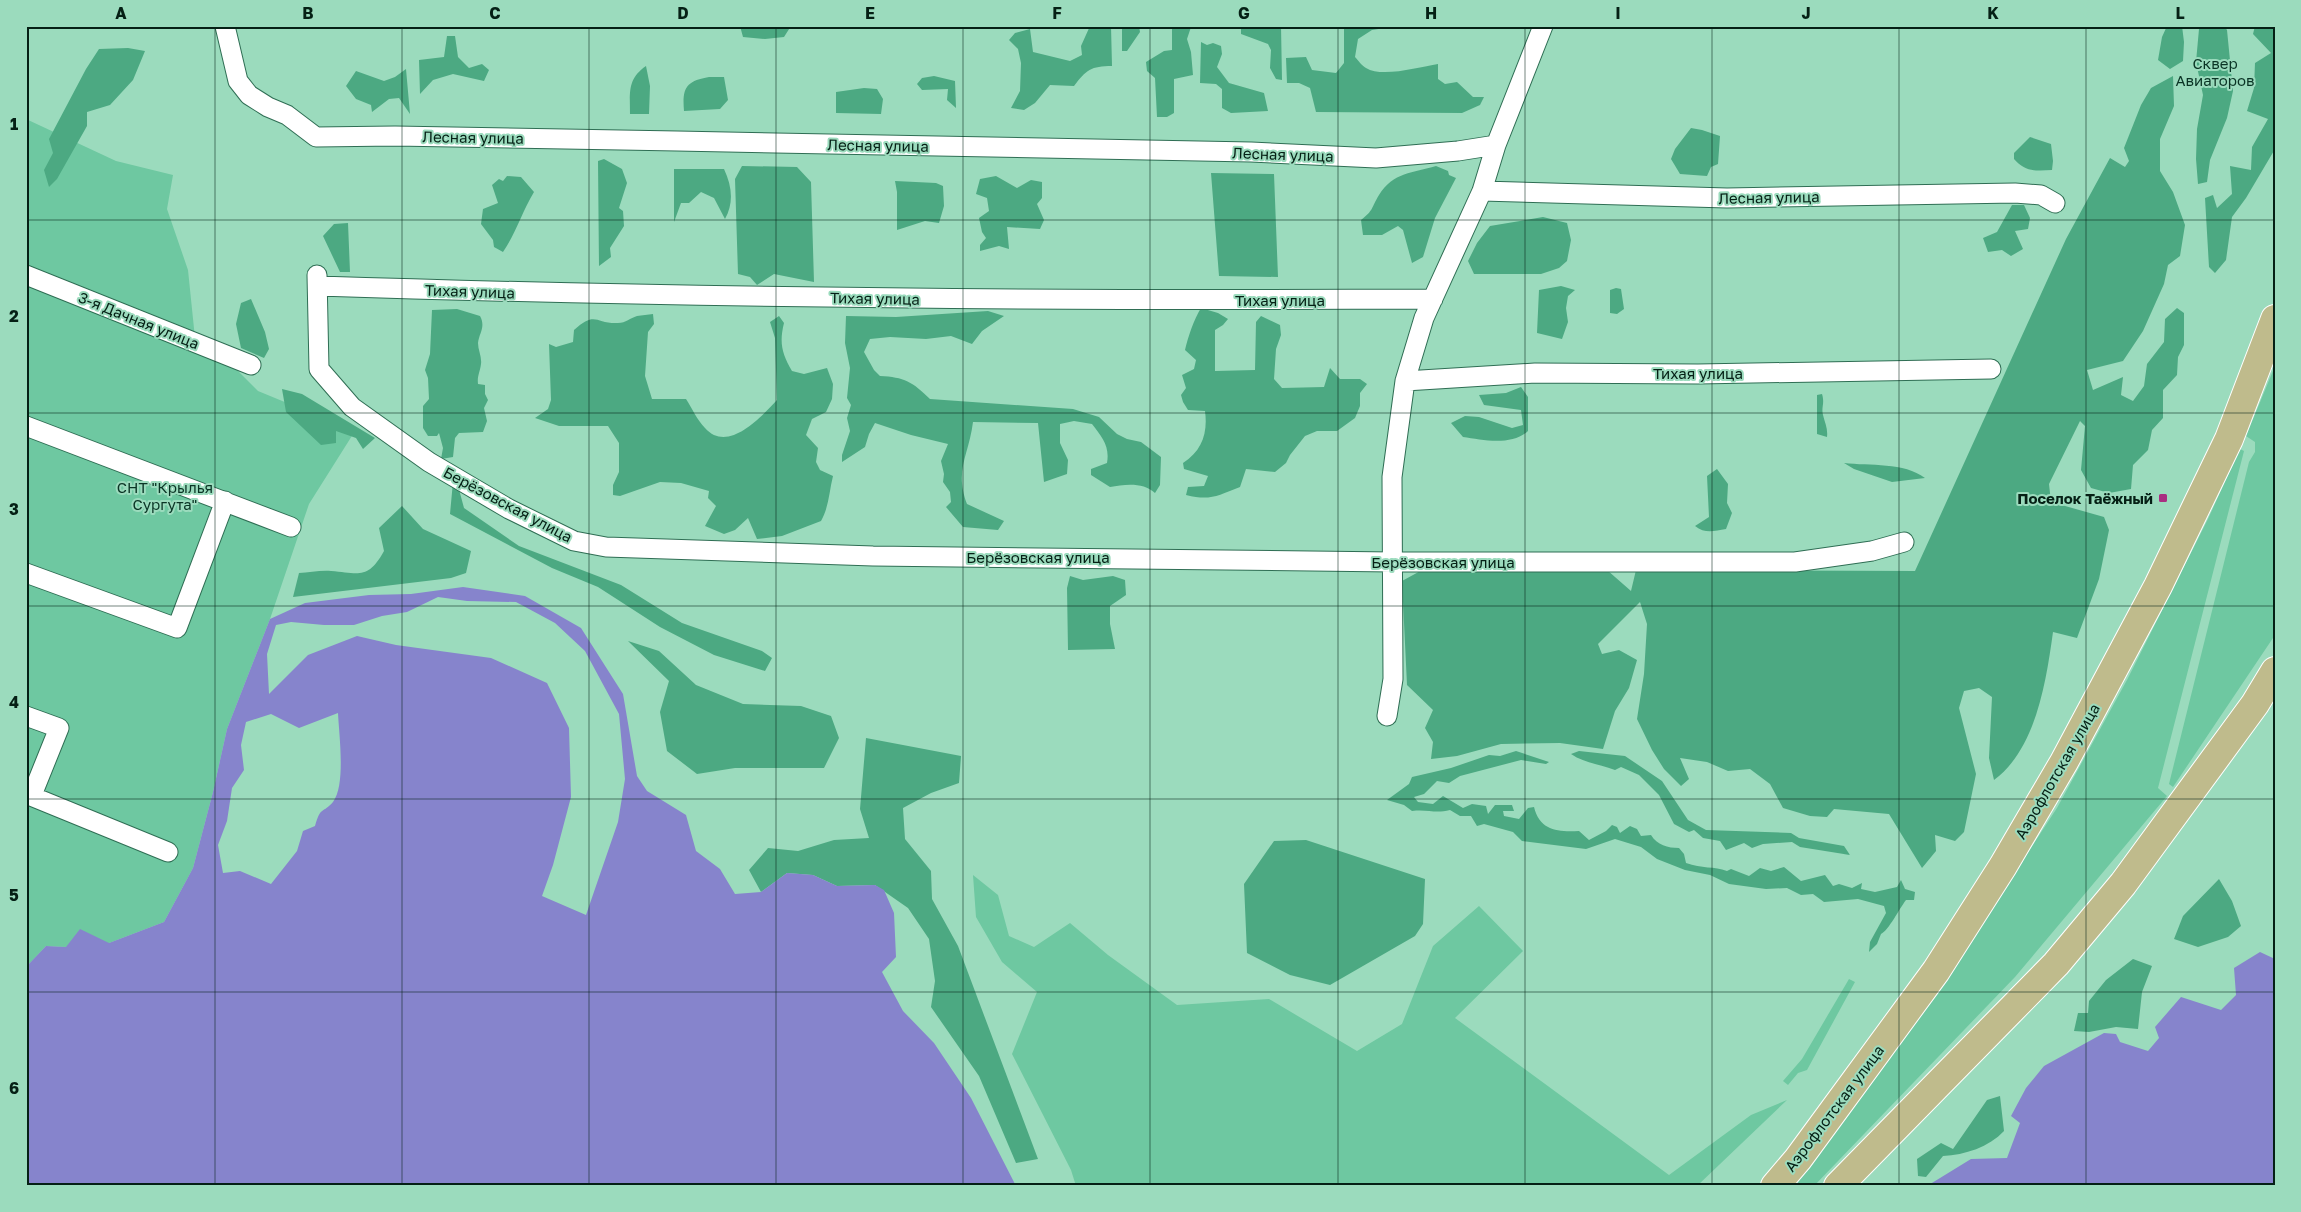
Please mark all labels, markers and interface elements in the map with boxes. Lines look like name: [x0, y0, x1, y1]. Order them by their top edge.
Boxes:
text: A: [115, 3, 127, 23]
text: B: [302, 3, 314, 23]
text: C: [489, 3, 501, 23]
text: D: [677, 3, 689, 23]
text: E: [865, 3, 875, 23]
text: F: [1052, 3, 1062, 23]
text: G: [1238, 3, 1250, 23]
text: H: [1425, 3, 1437, 23]
text: I: [1615, 3, 1621, 23]
text: J: [1801, 3, 1811, 23]
text: K: [1987, 3, 1999, 23]
text: L: [2175, 3, 2185, 23]
park label: Сквер Авиаторов: [2176, 54, 2254, 89]
text: 1: [10, 114, 18, 134]
street label: Лесная улица: [422, 127, 524, 147]
street label: Лесная улица: [827, 135, 929, 155]
street label: Лесная улица: [1232, 143, 1334, 165]
street label: Лесная улица: [1718, 187, 1820, 207]
street label: Тихая улица: [425, 280, 515, 302]
street label: 3-я Дачная улица: [76, 288, 202, 352]
street label: Тихая улица: [830, 288, 920, 308]
street label: Тихая улица: [1235, 291, 1325, 309]
text: 2: [9, 306, 19, 326]
street label: Тихая улица: [1653, 364, 1743, 382]
street label: Берёзовская улица: [440, 462, 576, 546]
park label: CНТ "Крылья Сургута": [117, 478, 213, 513]
place label: Поселок Таёжный: [2017, 489, 2153, 507]
marker: Поселок Таёжный: [2157, 492, 2169, 504]
text: 3: [9, 499, 19, 519]
street label: Берёзовская улица: [966, 548, 1110, 566]
street label: Берёзовская улица: [1371, 553, 1515, 571]
text: 4: [9, 692, 19, 712]
street label: Аэрофлотская улица: [2011, 700, 2103, 842]
text: 5: [9, 885, 19, 905]
street label: Аэрофлотская улица: [1781, 1041, 1887, 1175]
text: 6: [9, 1078, 19, 1098]

